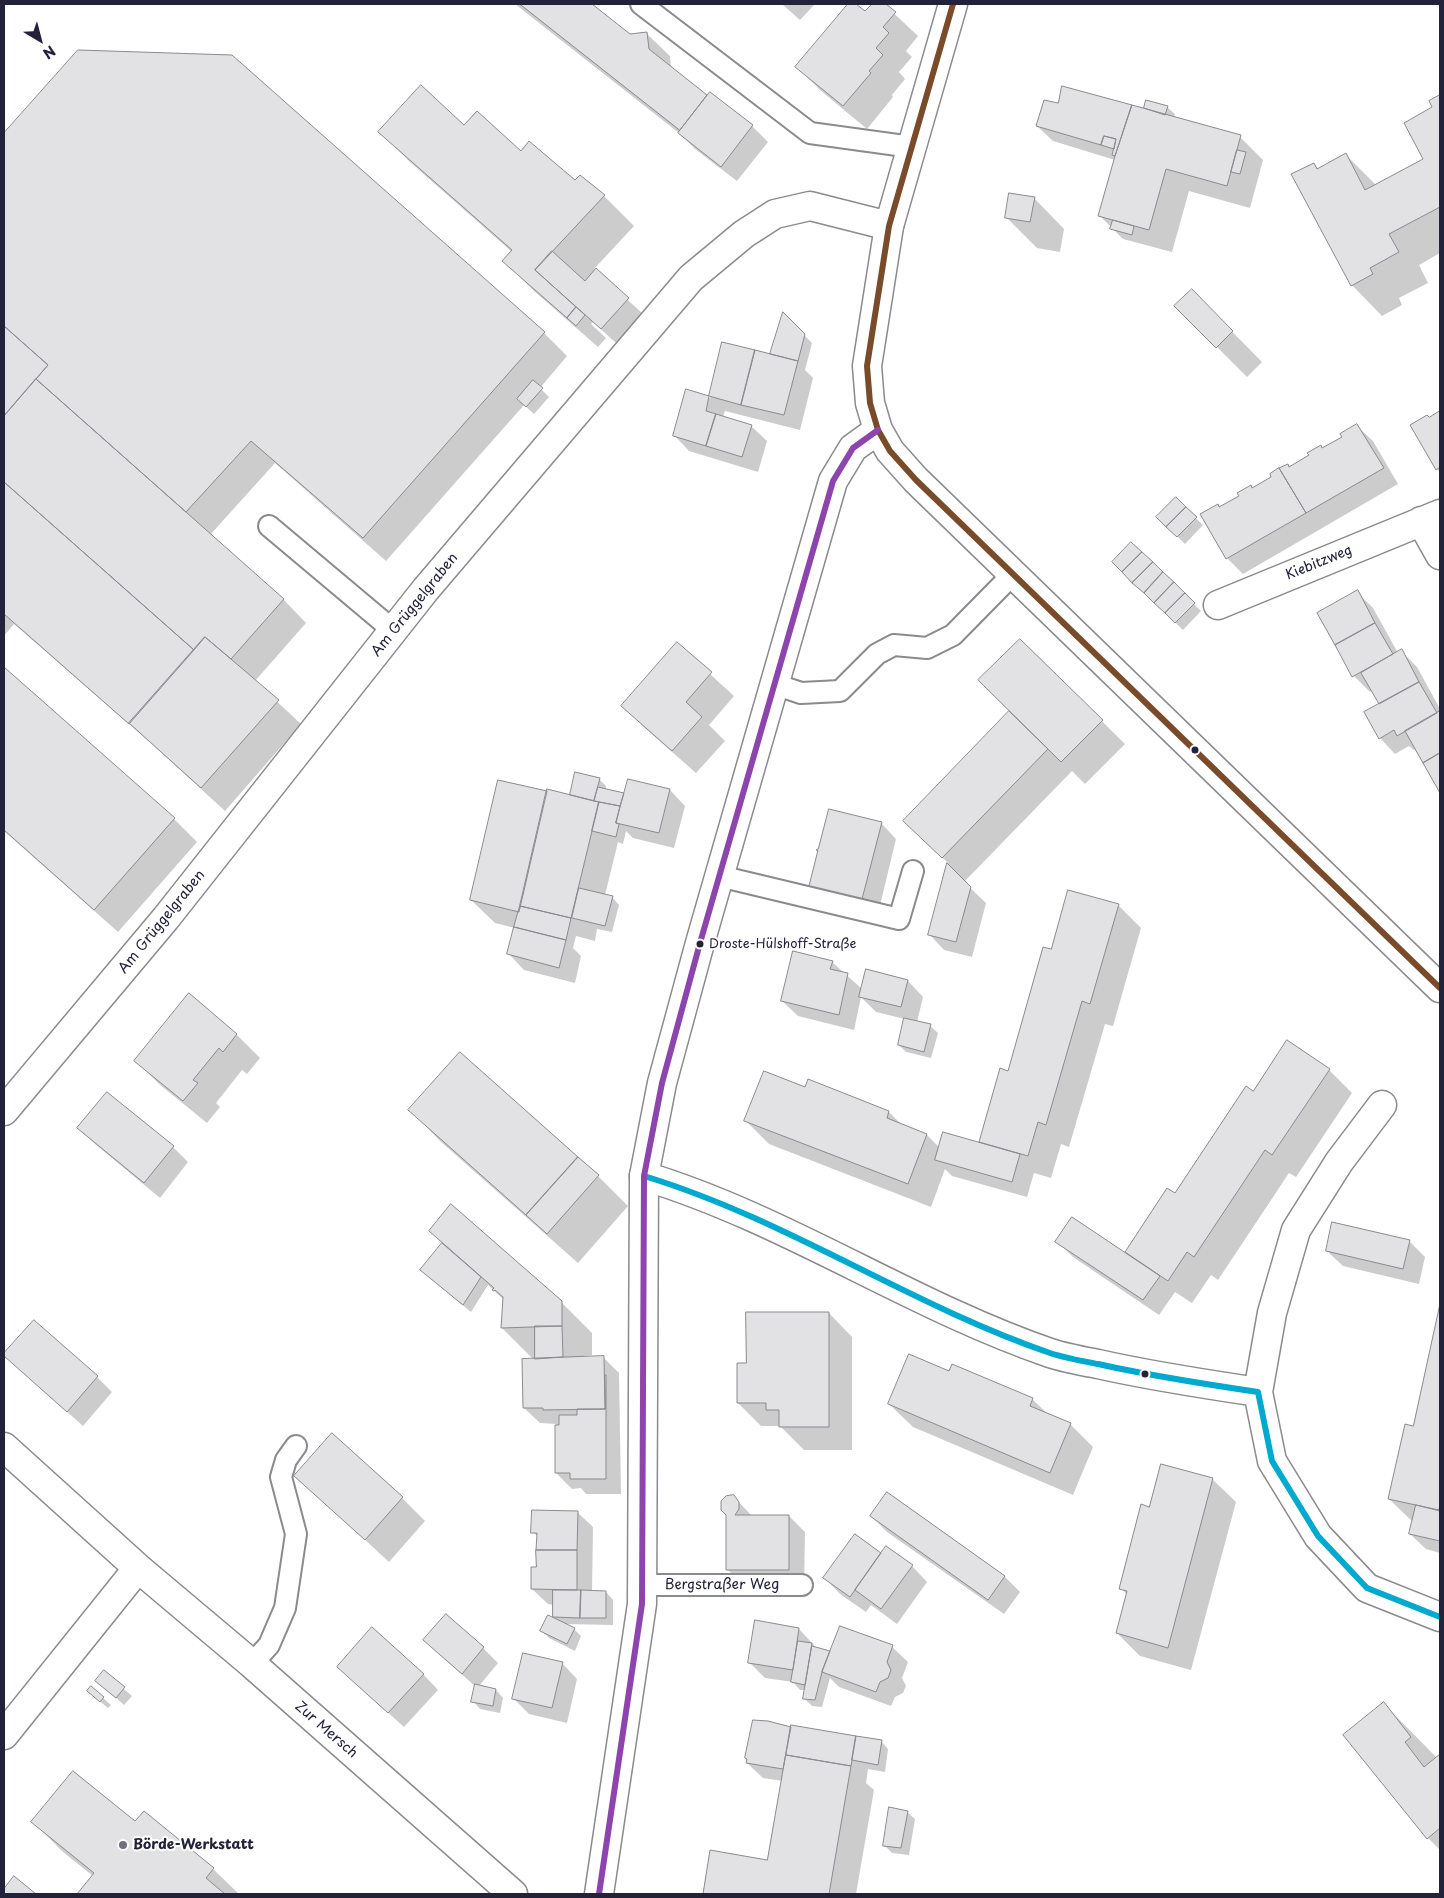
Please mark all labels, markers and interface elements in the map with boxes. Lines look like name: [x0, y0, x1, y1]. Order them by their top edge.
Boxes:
north arrow: [15, 15, 65, 65]
text: N: [39, 41, 60, 64]
street label: Kiebitzweg: [1283, 542, 1355, 584]
street label: Am Grüggelgraben: [368, 550, 462, 660]
unlabelled marker: [1190, 745, 1200, 755]
street label: Am Grüggelgraben: [115, 867, 209, 977]
place label: Droste-Hülshoff-Straße: [709, 936, 856, 952]
marker: Droste-Hülshoff-Straße: [695, 939, 705, 949]
unlabelled marker: [1140, 1369, 1150, 1379]
street label: Bergstraßer Weg: [665, 1577, 779, 1593]
street label: Zur Mersch: [291, 1698, 361, 1762]
place label: Börde-Werkstatt: [133, 1837, 254, 1853]
marker: Börde-Werkstatt: [117, 1839, 129, 1851]

